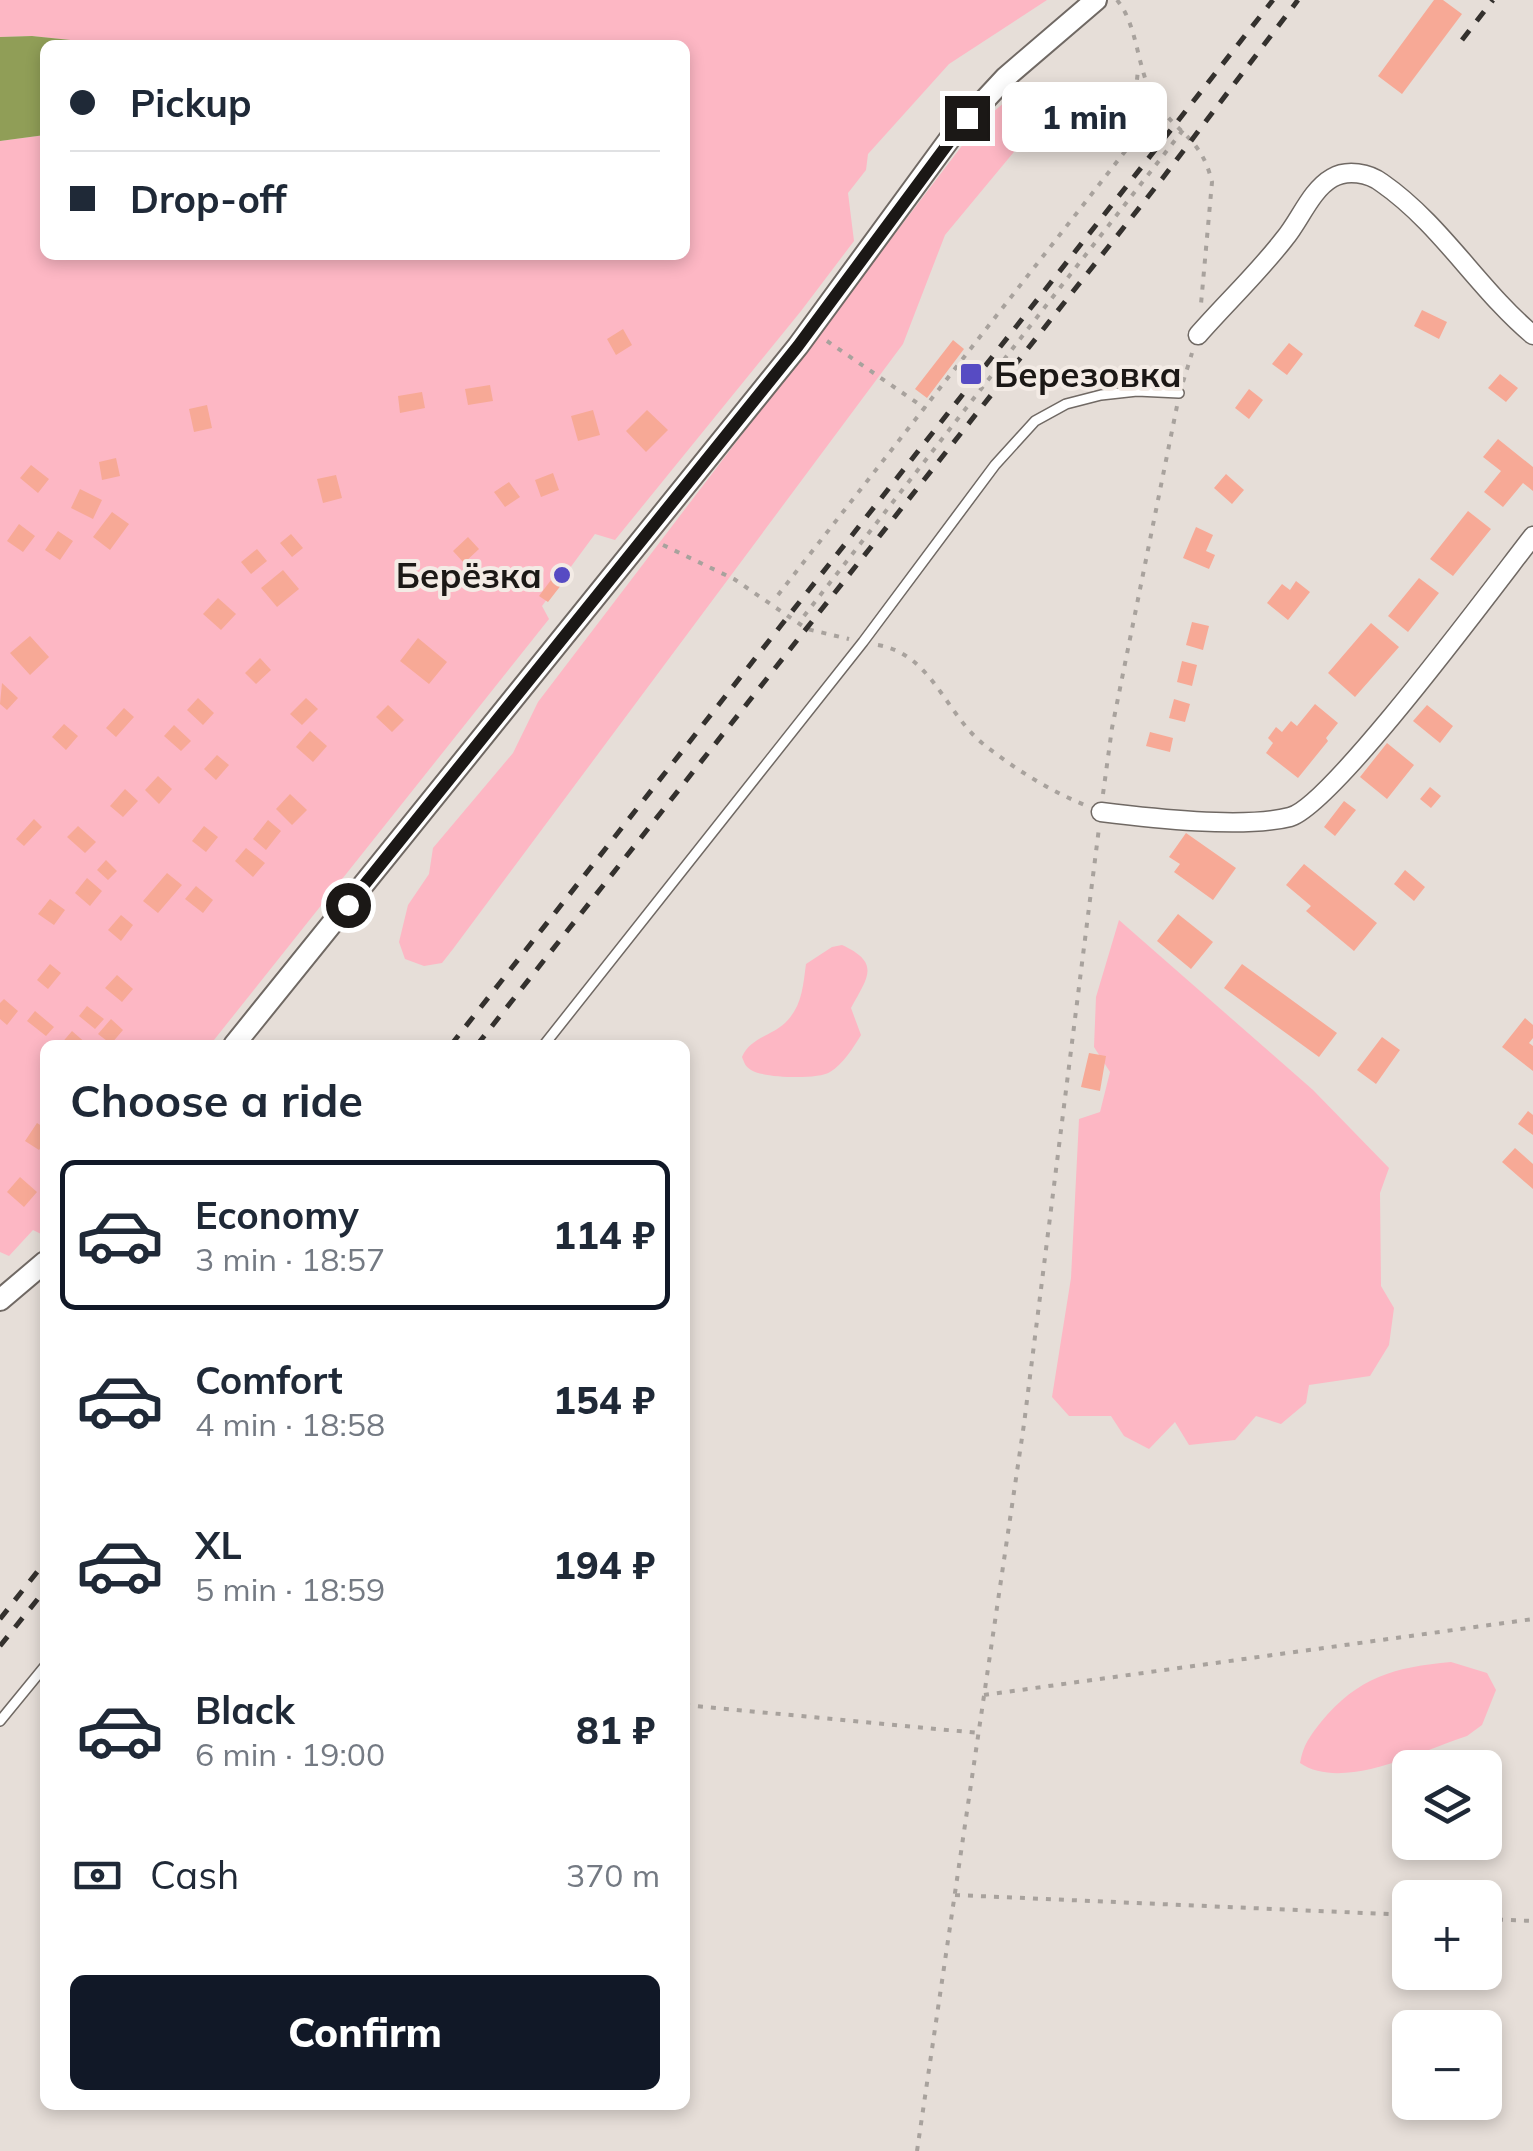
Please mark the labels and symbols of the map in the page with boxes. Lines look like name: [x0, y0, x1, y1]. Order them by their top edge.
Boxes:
callout: 1 min: [1002, 83, 1167, 153]
route end: [945, 96, 990, 141]
place label: Березовка: [994, 352, 1182, 396]
marker: Березовка: [958, 361, 984, 387]
place label: Берёзка: [396, 553, 542, 597]
marker: Берёзка: [551, 564, 573, 586]
route start: [326, 883, 371, 928]

